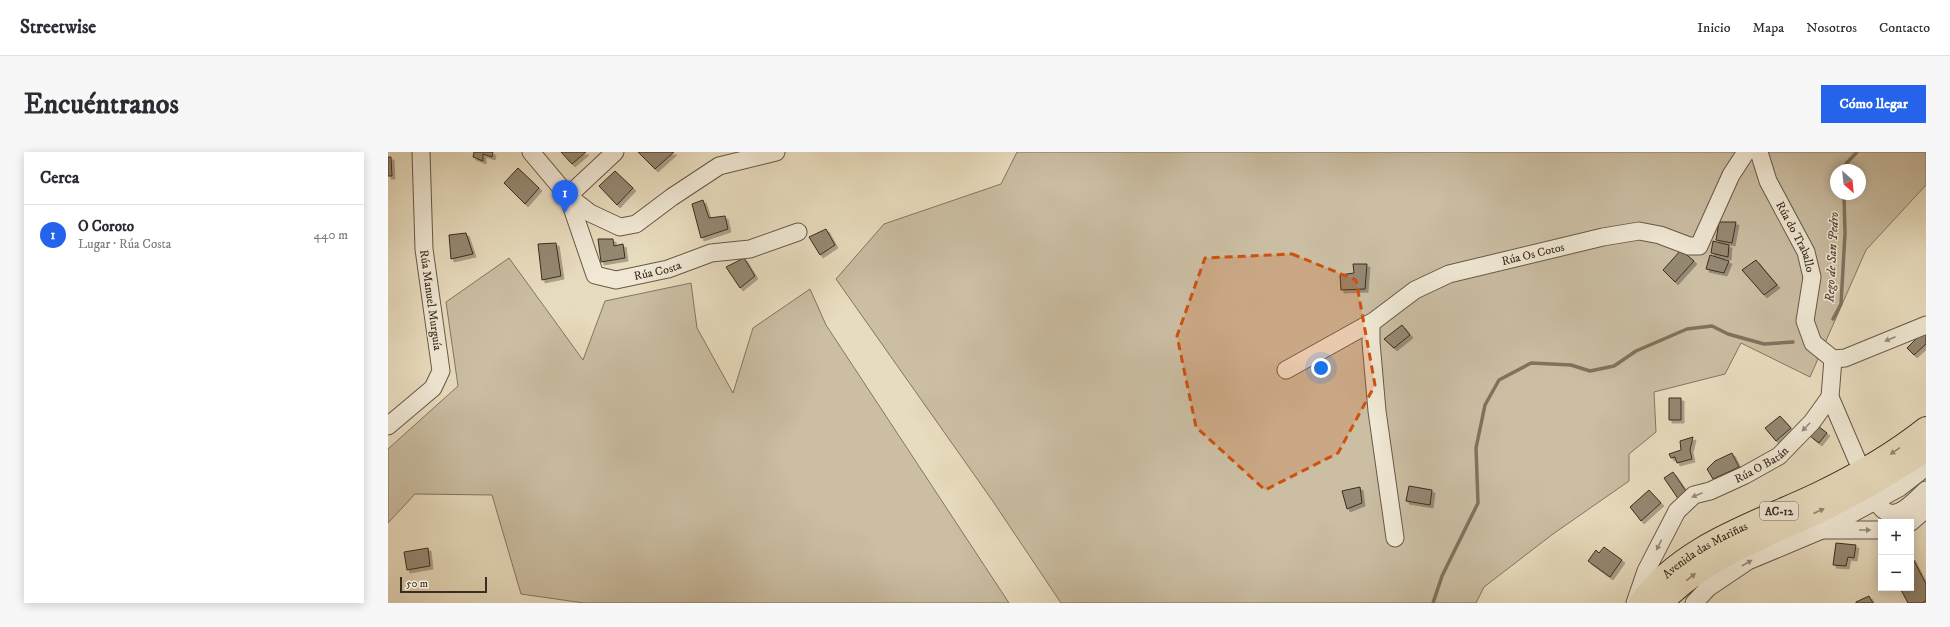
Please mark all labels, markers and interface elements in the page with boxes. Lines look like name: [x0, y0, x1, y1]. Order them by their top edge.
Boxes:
text: Streetwise: [20, 16, 96, 39]
text: Inicio: [1697, 19, 1730, 37]
text: Mapa: [1752, 19, 1784, 37]
text: Nosotros: [1806, 19, 1857, 37]
text: Contacto: [1879, 19, 1930, 37]
button: Cómo llegar: [1821, 85, 1926, 123]
text: Encuéntranos: [24, 87, 179, 122]
north arrow: [1830, 164, 1866, 200]
text: Cerca: [40, 167, 79, 189]
pin: 1: [552, 180, 578, 213]
street label: Rúa do Traballo: [1772, 199, 1818, 274]
water label: Rego de San Pedro: [1822, 211, 1842, 304]
text: O Coroto: [78, 217, 134, 236]
text: 1: [51, 227, 55, 243]
text: 440 m: [313, 227, 348, 243]
text: Lugar · Rúa Costa: [78, 236, 171, 252]
street label: Rúa Os Cotos: [1500, 240, 1566, 269]
street label: Rúa Manuel Murguía: [416, 249, 445, 352]
street label: Rúa Costa: [633, 257, 684, 284]
one-way arrow: [1884, 336, 1895, 342]
your location: [1311, 358, 1331, 378]
one-way arrow: [1802, 423, 1811, 432]
street label: Rúa O Batán: [1732, 443, 1793, 487]
one-way arrow: [1889, 447, 1900, 455]
one-way arrow: [1692, 492, 1703, 498]
road number: AC-12: [1760, 502, 1798, 520]
one-way arrow: [1813, 508, 1825, 514]
street label: Avenida das Mariñas: [1659, 519, 1750, 582]
map controls: [1878, 519, 1914, 591]
button: +: [1878, 519, 1914, 555]
one-way arrow: [1859, 527, 1872, 533]
one-way arrow: [1656, 540, 1662, 551]
button: −: [1878, 555, 1914, 591]
one-way arrow: [1741, 559, 1753, 566]
one-way arrow: [1685, 573, 1696, 581]
scale bar: [400, 575, 487, 594]
text: 50 m: [406, 577, 428, 591]

